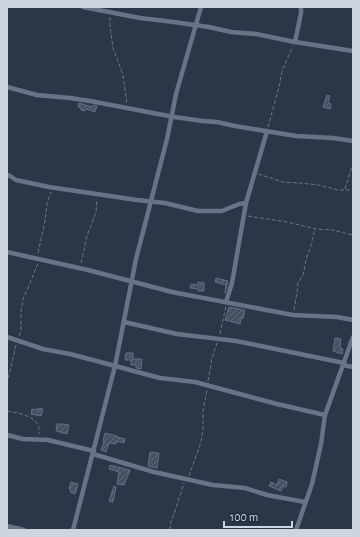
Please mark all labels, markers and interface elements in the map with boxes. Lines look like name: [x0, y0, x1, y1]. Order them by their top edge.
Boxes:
scale bar: [224, 503, 292, 529]
text: 100 m: [230, 511, 258, 523]

